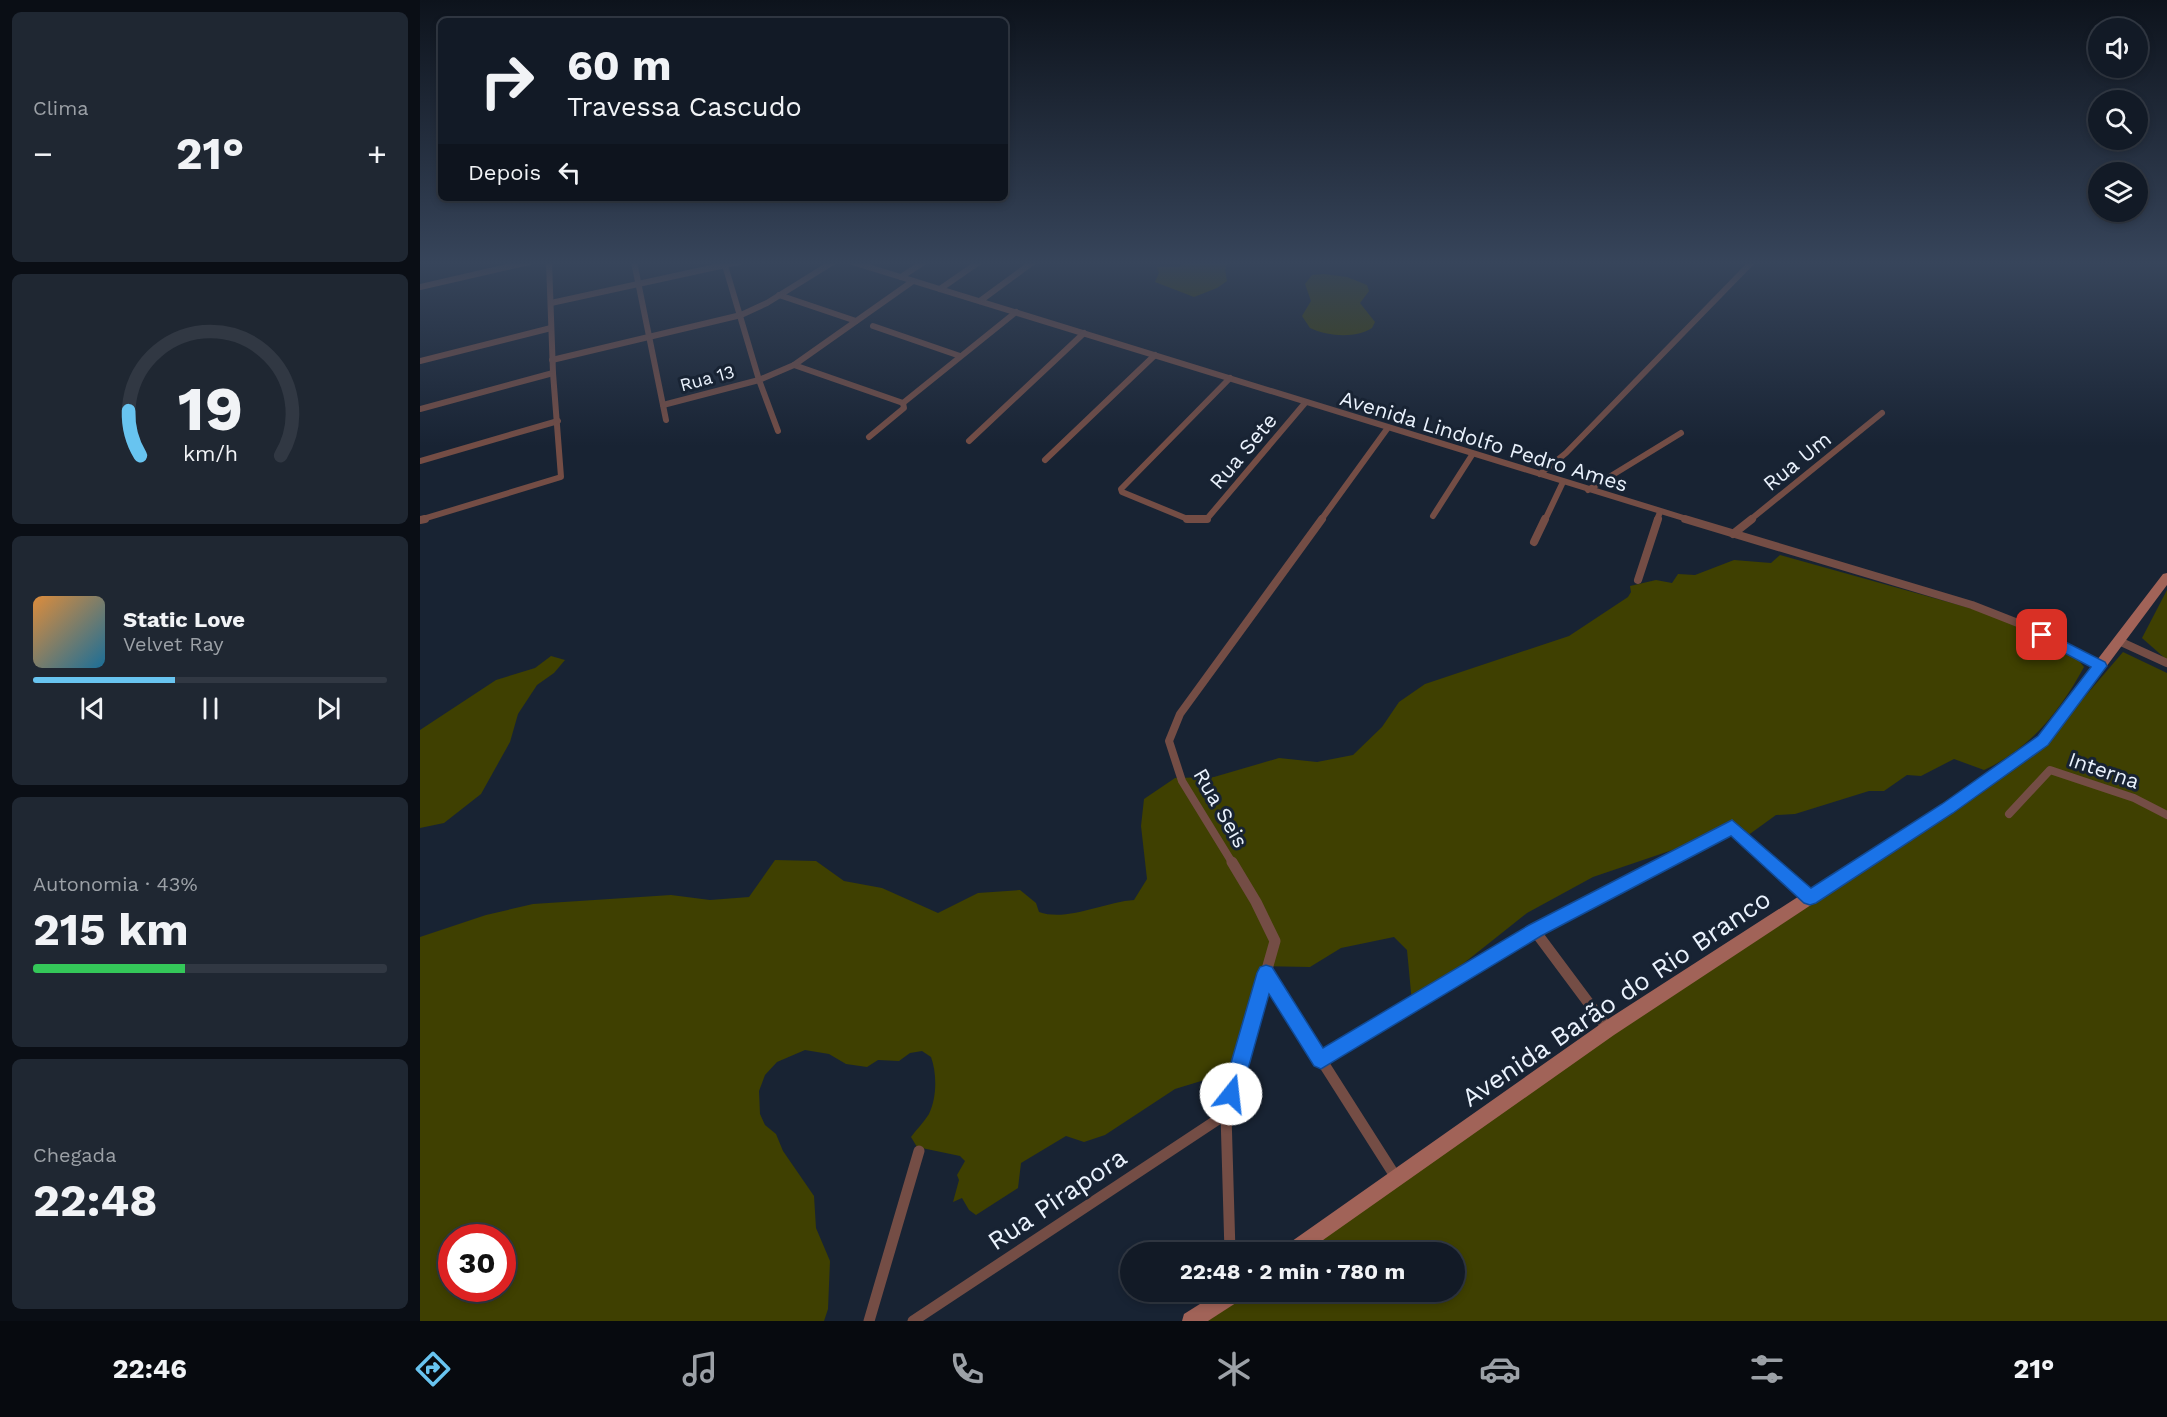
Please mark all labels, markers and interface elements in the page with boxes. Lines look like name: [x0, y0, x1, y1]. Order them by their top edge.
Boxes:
map controls: [2088, 18, 2148, 222]
button: sound: [2088, 18, 2148, 78]
text: 60 m: [567, 41, 671, 90]
icon: right: [468, 42, 546, 120]
button: search: [2088, 90, 2148, 150]
text: Travessa Cascudo: [567, 91, 802, 123]
text: Clima: [33, 96, 89, 120]
text: 21°: [176, 127, 244, 180]
text: −: [33, 134, 53, 173]
text: +: [367, 134, 387, 173]
icon: left: [553, 156, 586, 189]
text: Depois: [468, 160, 541, 185]
button: layers: [2088, 162, 2148, 222]
street label: Rua 13: [677, 361, 737, 395]
text: 19: [177, 372, 243, 445]
street label: Avenida Lindolfo Pedro Ames: [1337, 385, 1631, 497]
street label: Rua Sete: [1204, 408, 1282, 494]
street label: Rua Um: [1758, 426, 1836, 496]
text: km/h: [182, 441, 238, 466]
text: Static Love: [123, 607, 245, 632]
pin: [2016, 609, 2067, 660]
icon: arrive: [2025, 618, 2058, 651]
text: Velvet Ray: [123, 632, 224, 656]
icon: previous: [76, 692, 109, 725]
icon: pause: [194, 692, 227, 725]
icon: next: [312, 692, 345, 725]
street label: Interna: [2065, 746, 2143, 794]
street label: Rua Seis: [1188, 764, 1254, 852]
text: Autonomia · 43%: [33, 872, 198, 896]
street label: Avenida Barão do Rio Branco: [1456, 883, 1776, 1113]
text: 215 km: [33, 903, 189, 956]
position arrow: [1199, 1062, 1263, 1126]
street label: Rua Pirapora: [982, 1141, 1132, 1256]
text: Chegada: [33, 1143, 116, 1167]
text: 22:48: [33, 1174, 158, 1227]
speed limit sign: 30: [438, 1224, 516, 1302]
text: 22:48 · 2 min · 780 m: [1180, 1259, 1405, 1284]
icon: directions: [412, 1348, 454, 1390]
icon: music: [679, 1348, 721, 1390]
icon: phone: [946, 1348, 988, 1390]
icon: climate: [1213, 1348, 1255, 1390]
icon: car: [1479, 1348, 1521, 1390]
icon: filters: [1746, 1348, 1788, 1390]
text: 22:46: [112, 1353, 187, 1385]
text: 21°: [2013, 1353, 2054, 1385]

